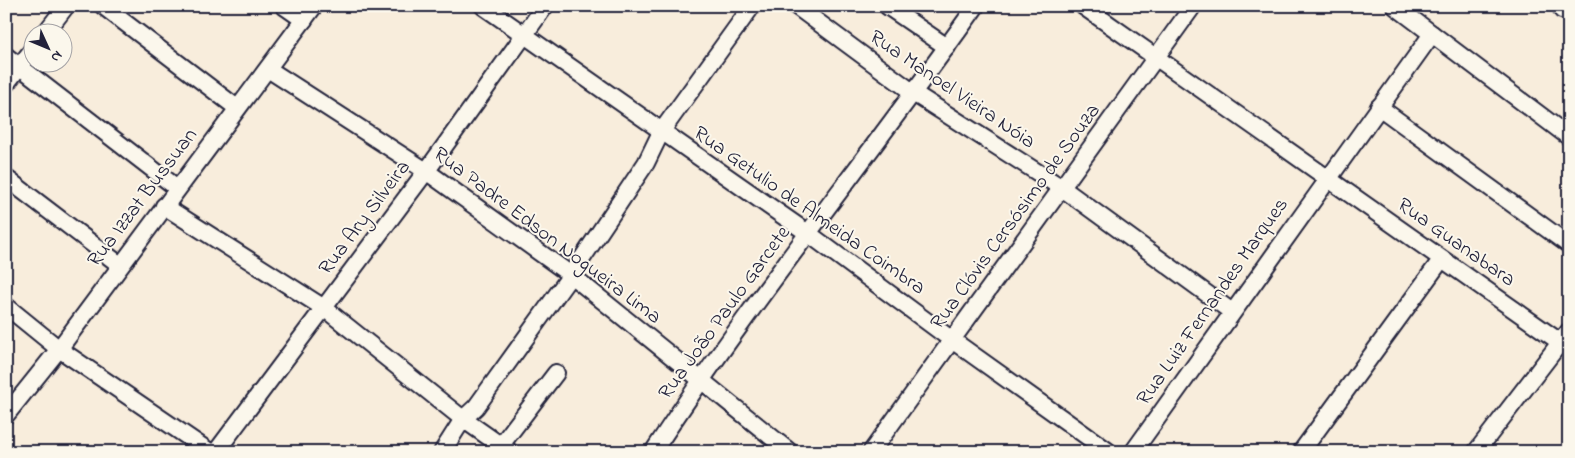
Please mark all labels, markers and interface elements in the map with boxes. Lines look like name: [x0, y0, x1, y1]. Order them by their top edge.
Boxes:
north arrow: [22, 22, 72, 72]
street label: Rua Manoel Vieira Nóia: [863, 23, 1041, 157]
text: N: [45, 45, 67, 67]
street label: Rua Clóvis Cersósimo de Souza: [924, 98, 1108, 336]
street label: Rua Getulio de Almeida Coimbra: [687, 119, 931, 303]
street label: Rua Izzat Bussuan: [81, 122, 205, 274]
street label: Rua Padre Edson Nogueira Lima: [425, 140, 667, 334]
street label: Rua Ary Silveira: [312, 154, 420, 283]
street label: Rua Guanabara: [1391, 191, 1521, 295]
street label: Rua Luiz Fernandes Marques: [1130, 192, 1296, 412]
street label: Rua João Paulo Garcete: [652, 219, 799, 406]

